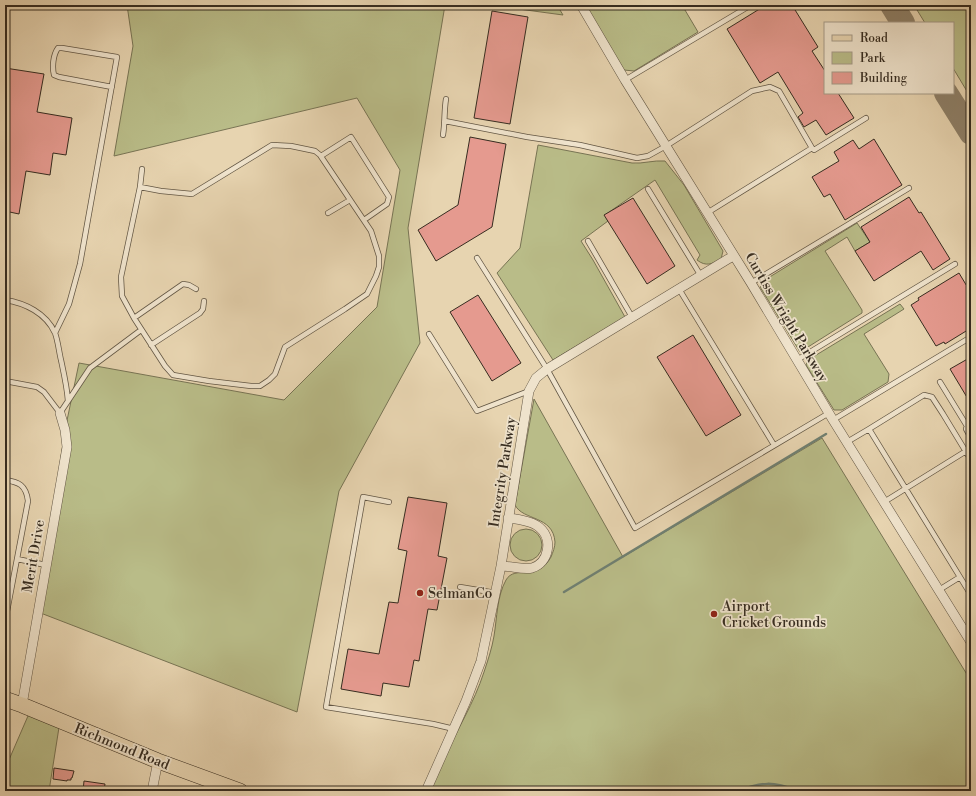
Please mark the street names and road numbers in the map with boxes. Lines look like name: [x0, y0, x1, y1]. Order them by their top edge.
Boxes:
street label: Curtiss Wright Parkway: [740, 249, 832, 386]
street label: Integrity Parkway: [485, 416, 521, 528]
street label: Merit Drive: [19, 518, 49, 594]
street label: Richmond Road: [71, 720, 172, 774]

